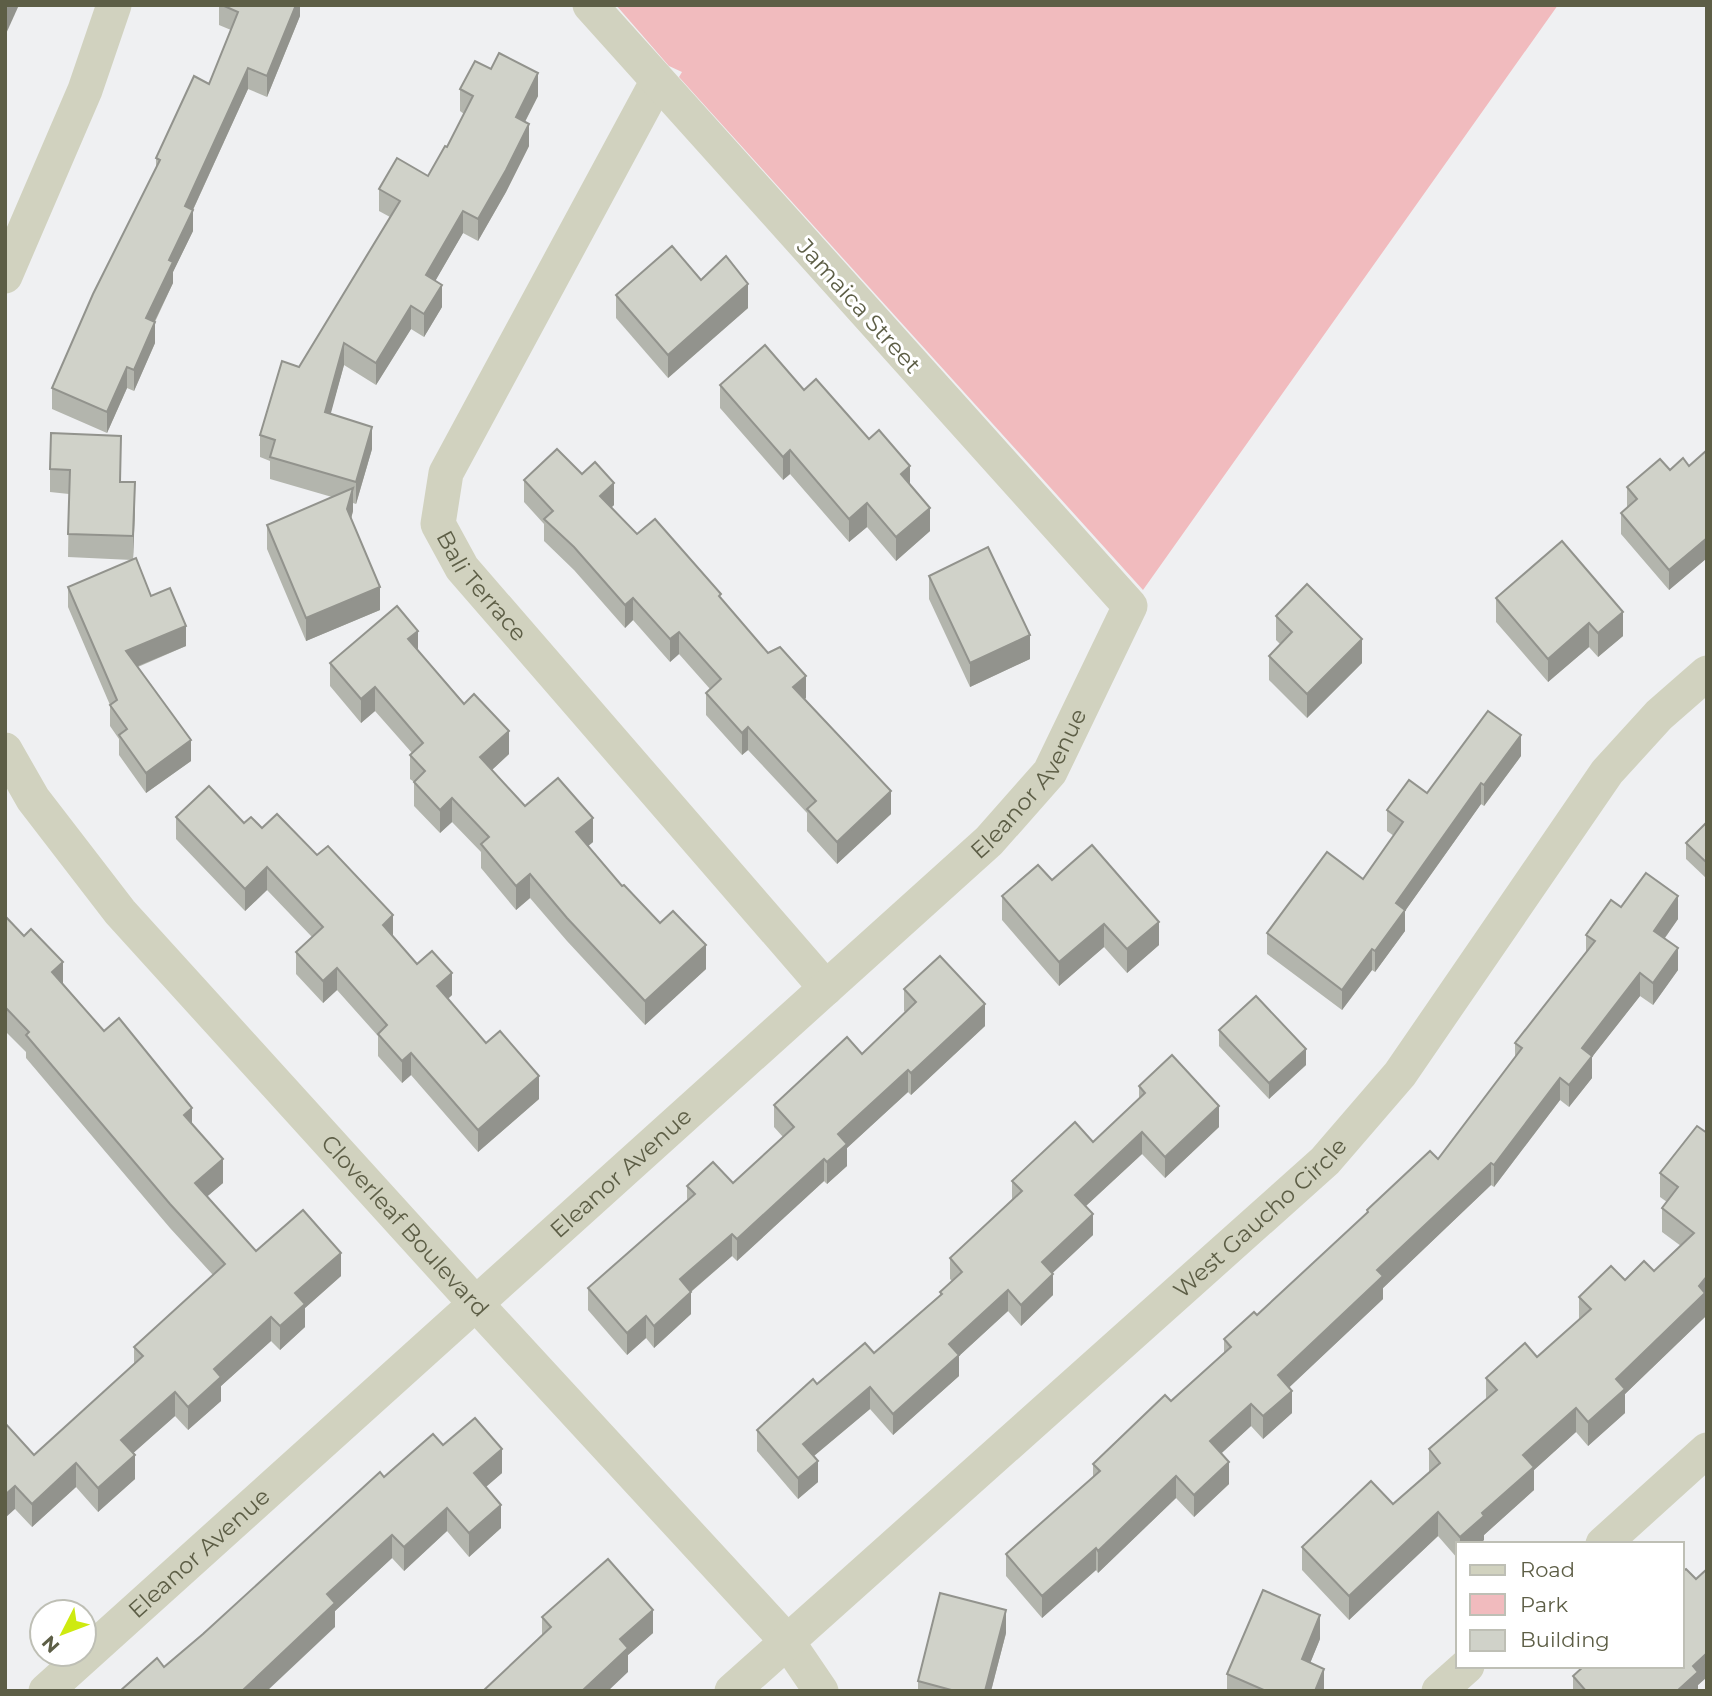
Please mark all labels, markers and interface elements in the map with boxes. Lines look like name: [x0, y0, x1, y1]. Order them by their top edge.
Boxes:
street label: Jamaica Street: [791, 232, 927, 379]
street label: Bali Terrace: [430, 526, 533, 647]
street label: Eleanor Avenue: [965, 704, 1092, 865]
street label: Eleanor Avenue: [544, 1102, 697, 1244]
street label: Cloverleaf Boulevard: [315, 1129, 495, 1323]
street label: West Gaucho Circle: [1168, 1132, 1353, 1304]
street label: Eleanor Avenue: [122, 1482, 276, 1624]
legend: [1456, 1542, 1684, 1668]
text: Road: [1520, 1557, 1575, 1582]
text: Park: [1520, 1592, 1568, 1617]
north arrow: [28, 1598, 98, 1668]
text: Building: [1520, 1627, 1610, 1652]
text: N: [37, 1631, 64, 1657]

